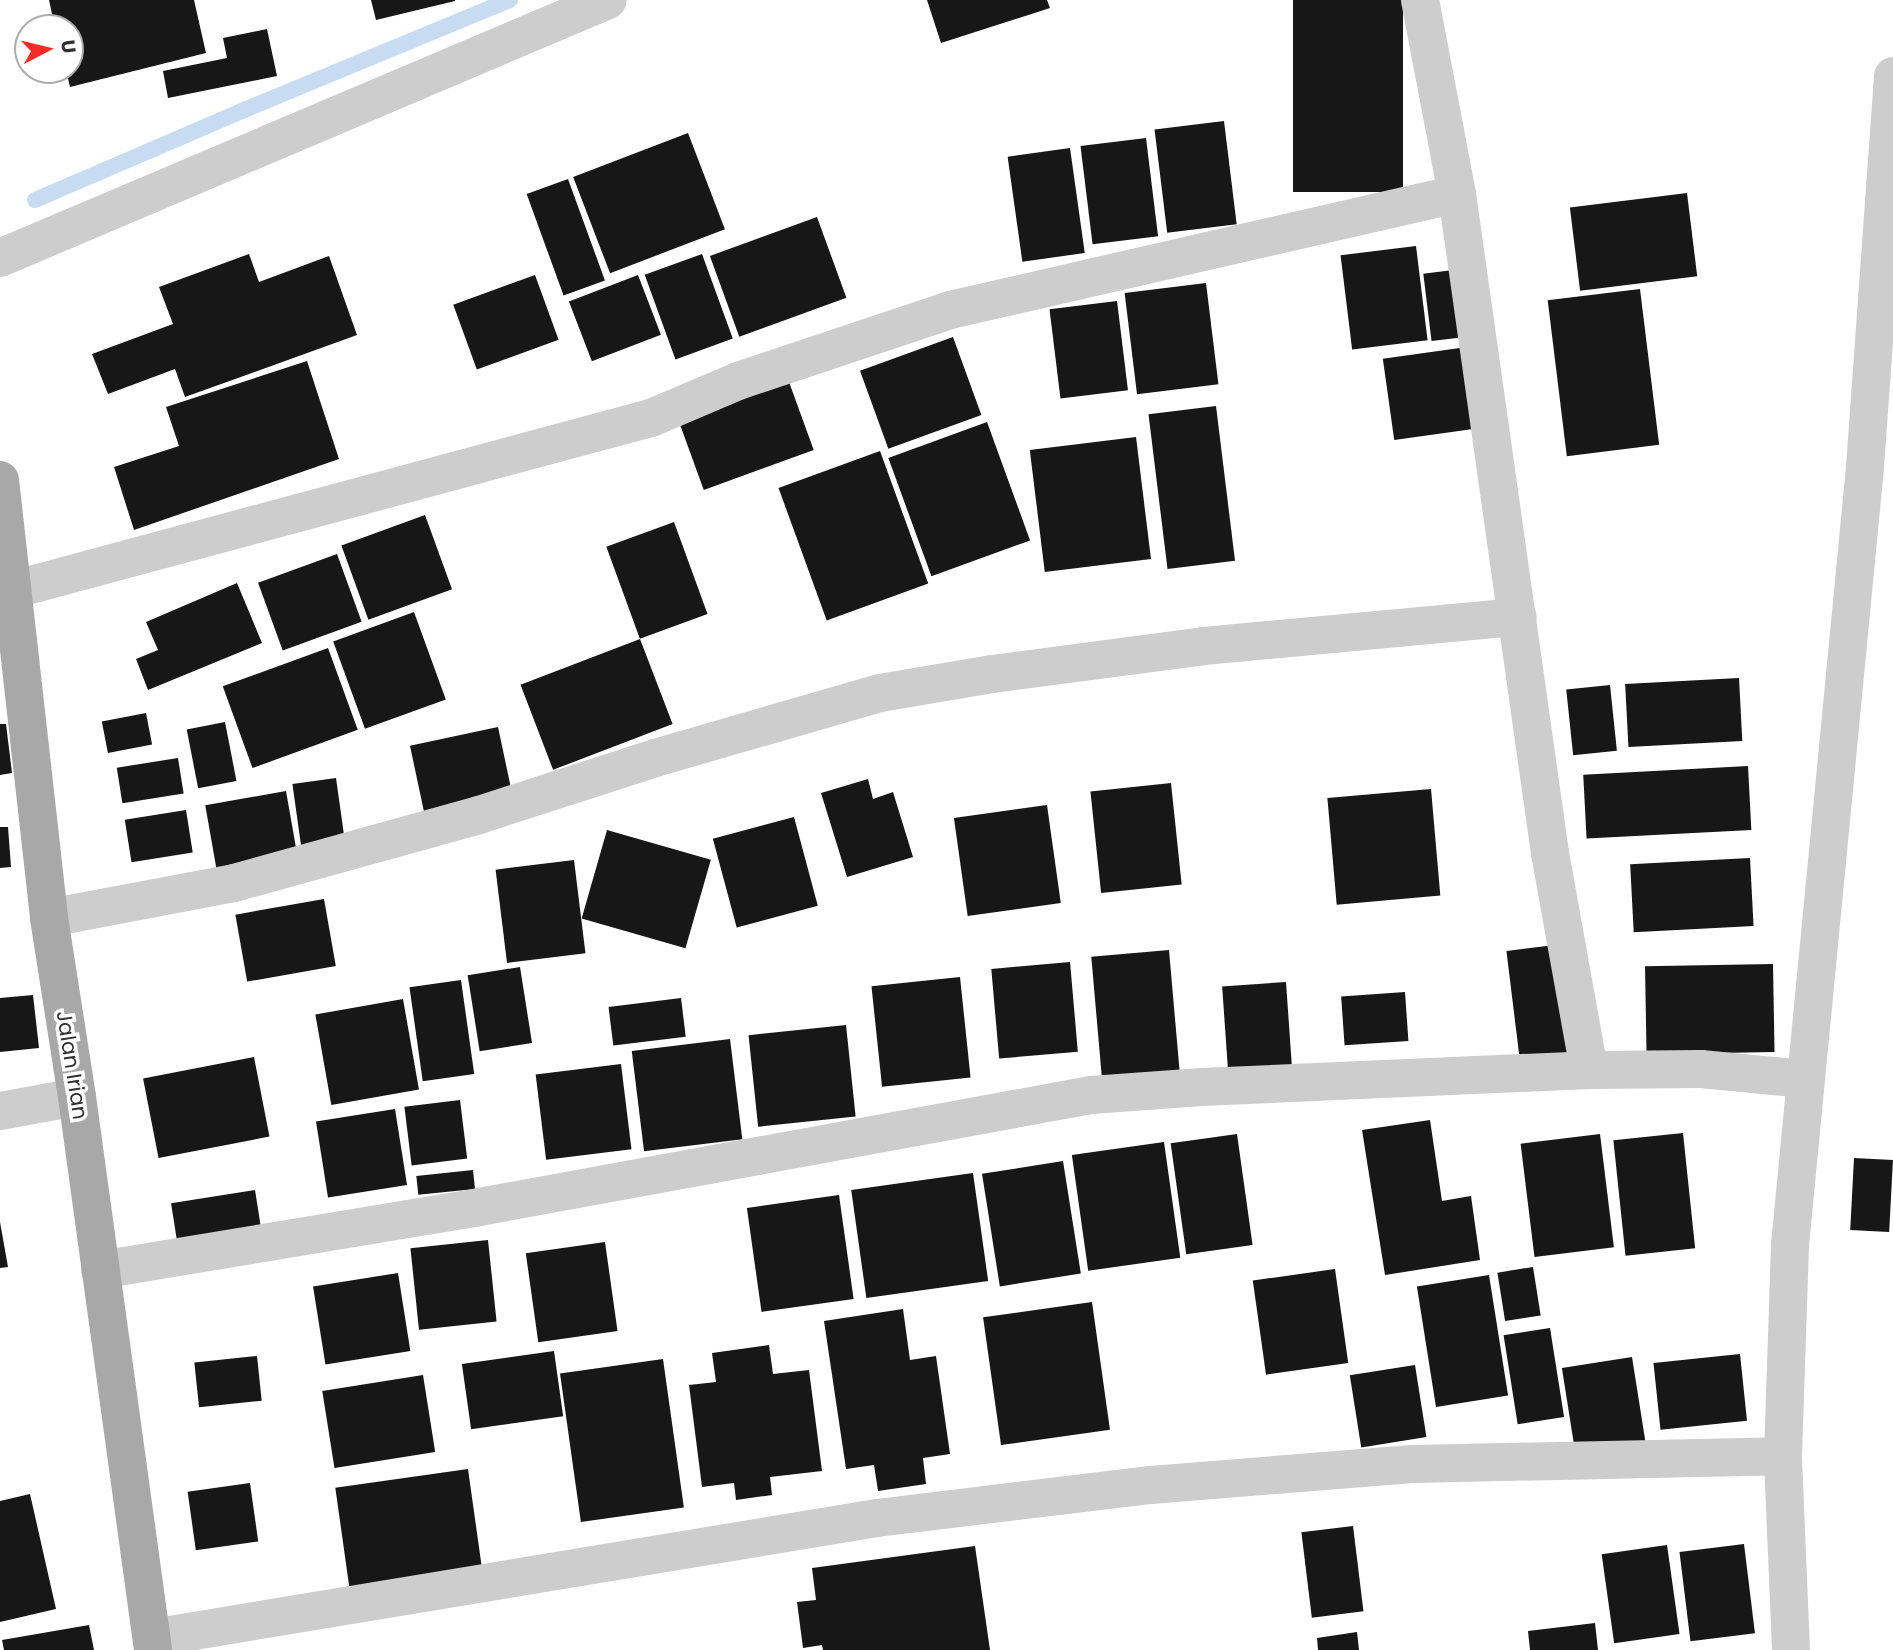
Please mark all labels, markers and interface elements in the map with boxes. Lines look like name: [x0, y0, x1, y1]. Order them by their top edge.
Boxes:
north arrow: [14, 14, 84, 84]
text: U: [54, 38, 83, 55]
street label: Jalan Irian: [51, 1009, 93, 1121]

